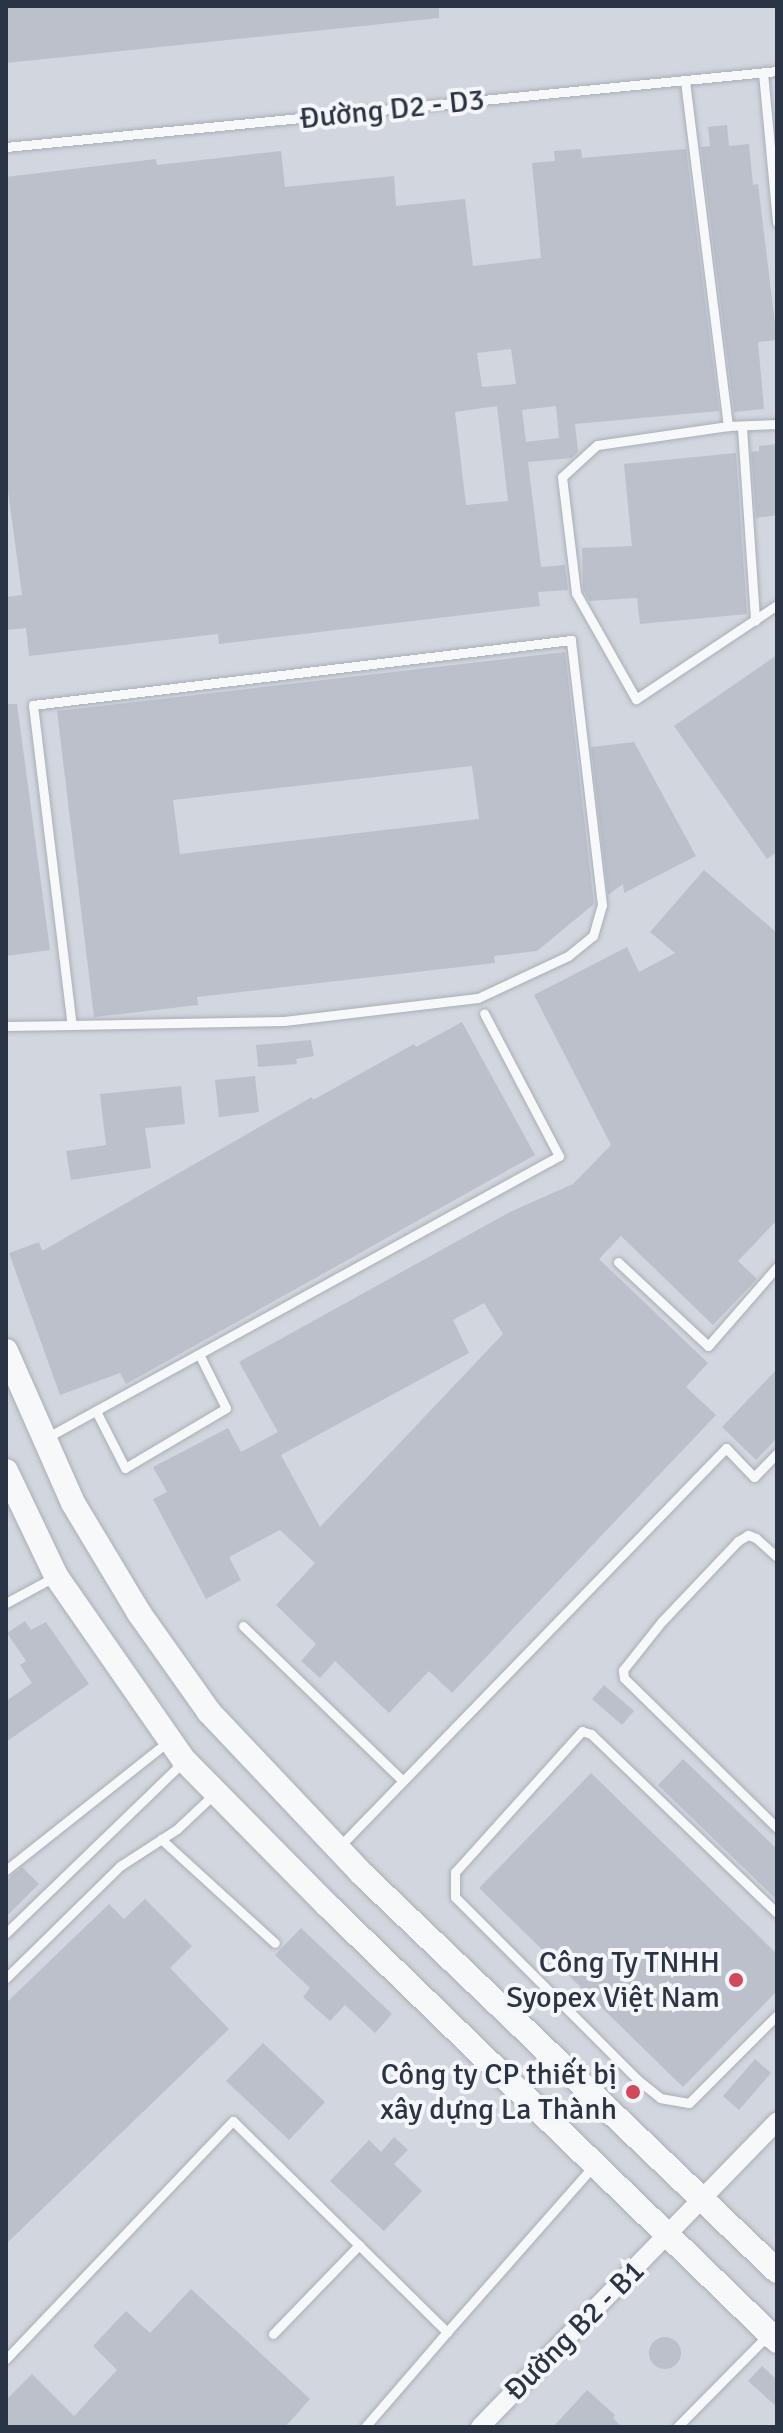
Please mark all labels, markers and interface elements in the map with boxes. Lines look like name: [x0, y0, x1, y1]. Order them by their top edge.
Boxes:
street label: Đường D2 - D3: [298, 82, 486, 138]
place label: Công Ty TNHH Syopex Việt Nam: [506, 1945, 720, 2016]
marker: Công Ty TNHH Syopex Việt Nam: [727, 1971, 745, 1989]
place label: Công ty CP thiết bị xây dựng La Thành: [380, 2057, 617, 2128]
marker: Công ty CP thiết bị xây dựng La Thành: [624, 2083, 642, 2101]
street label: Đường B2 - B1: [497, 2253, 653, 2409]

